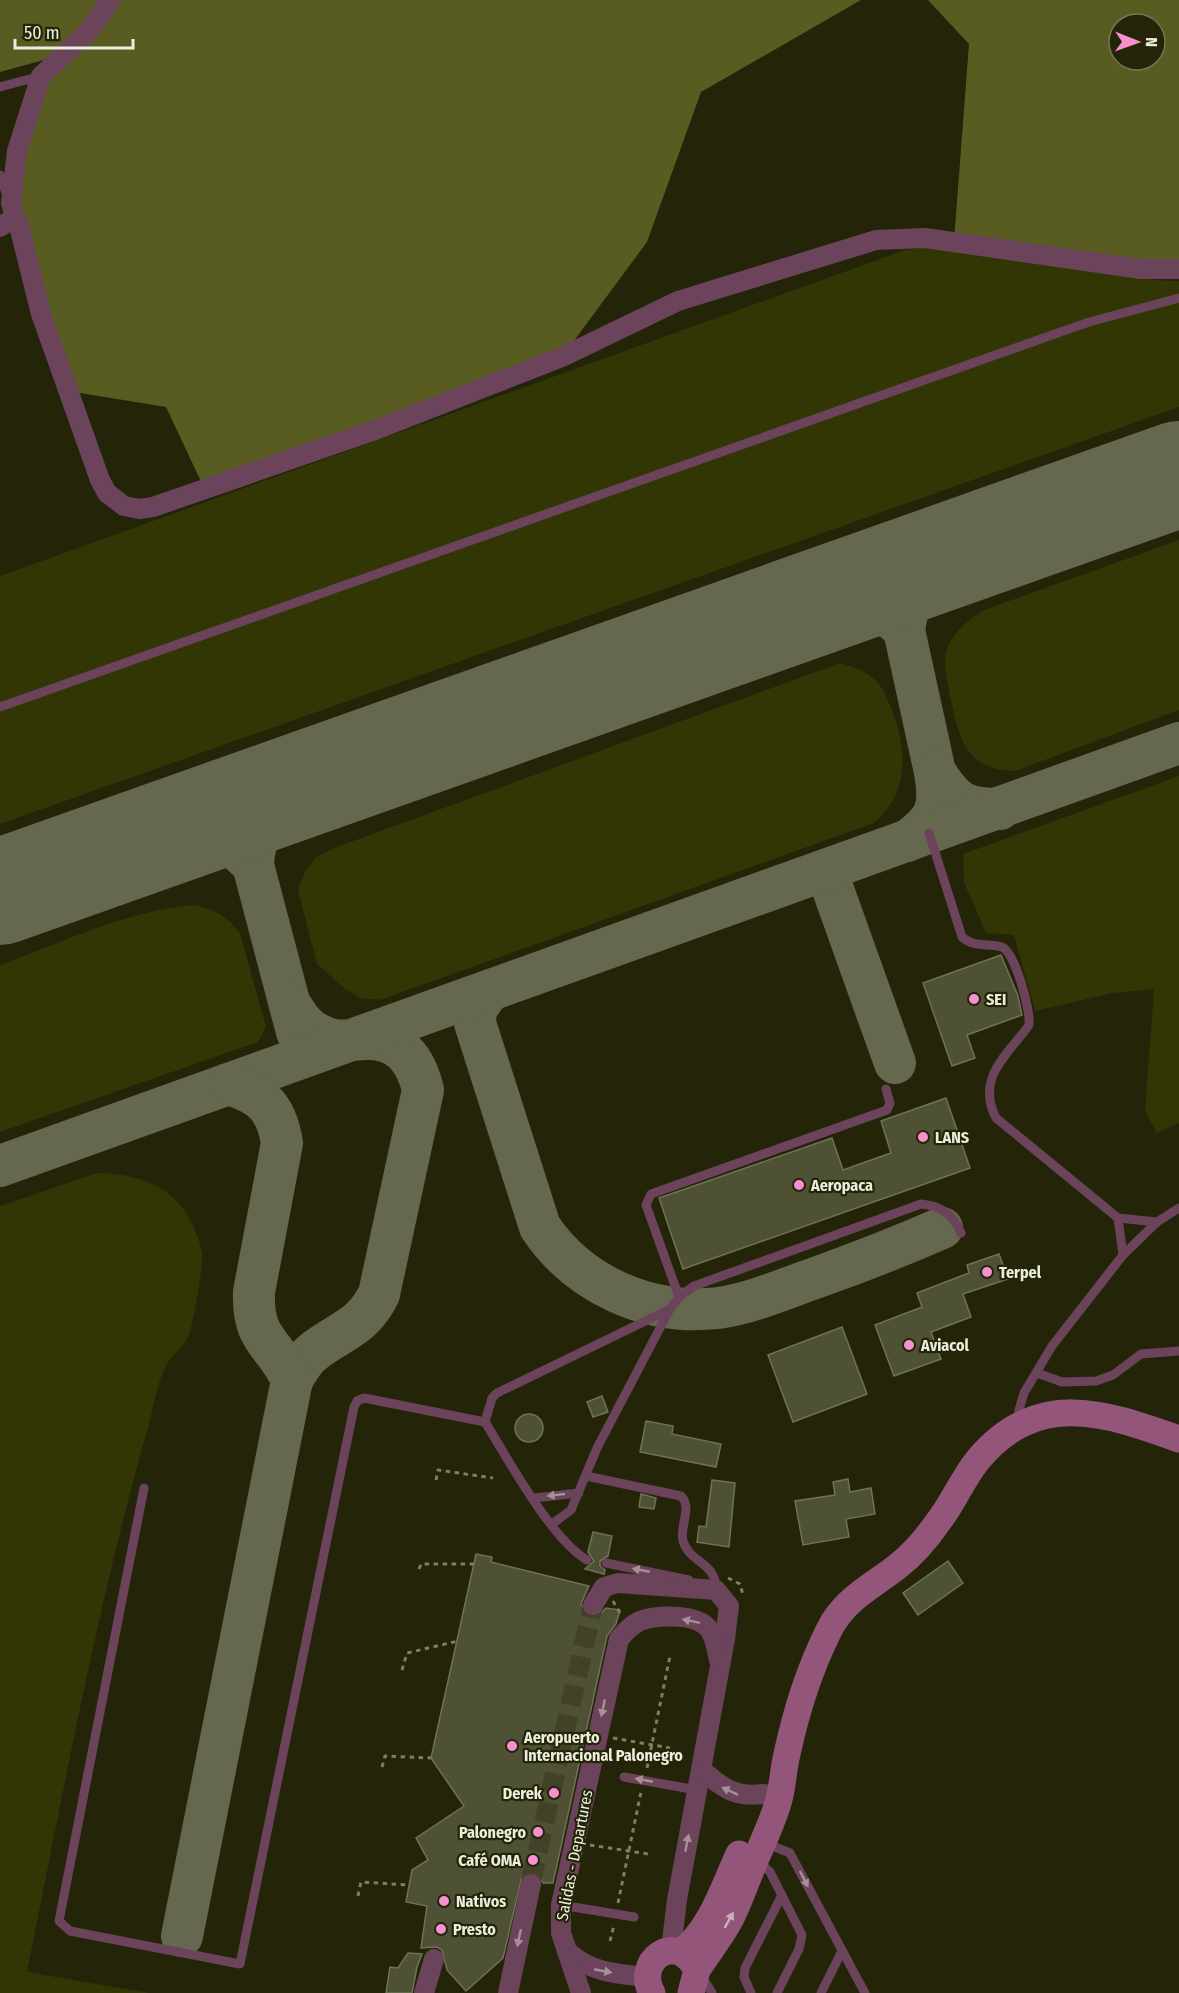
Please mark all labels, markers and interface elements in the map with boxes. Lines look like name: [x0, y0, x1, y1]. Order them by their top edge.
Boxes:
scale bar: [15, 12, 134, 50]
north arrow: [1107, 12, 1167, 72]
text: 50 m: [24, 22, 60, 44]
text: N: [1142, 37, 1161, 47]
place label: SEI: [986, 990, 1006, 1009]
marker: SEI: [967, 992, 981, 1006]
place label: LANS: [935, 1128, 969, 1147]
marker: LANS: [916, 1130, 930, 1144]
place label: Aeropaca: [810, 1176, 873, 1195]
marker: Aeropaca: [792, 1178, 806, 1192]
place label: Terpel: [999, 1263, 1042, 1282]
marker: Terpel: [980, 1265, 994, 1279]
place label: Aviacol: [920, 1336, 970, 1355]
marker: Aviacol: [902, 1338, 916, 1352]
one-way arrow: [547, 1491, 566, 1500]
one-way arrow: [632, 1565, 651, 1574]
one-way arrow: [681, 1616, 700, 1625]
one-way arrow: [598, 1698, 607, 1717]
place label: Aeropuerto Internacional Palonegro: [523, 1728, 683, 1765]
marker: Aeropuerto Internacional Palonegro: [505, 1739, 519, 1753]
one-way arrow: [634, 1776, 653, 1785]
place label: Derek: [503, 1784, 543, 1803]
marker: Derek: [547, 1786, 561, 1800]
one-way arrow: [721, 1786, 738, 1795]
street label: Salidas - Departures: [552, 1788, 597, 1922]
place label: Palonegro: [459, 1823, 526, 1842]
marker: Palonegro: [531, 1825, 545, 1839]
one-way arrow: [683, 1833, 692, 1852]
place label: Café OMA: [458, 1851, 521, 1870]
marker: Café OMA: [526, 1853, 540, 1867]
one-way arrow: [799, 1871, 809, 1888]
place label: Nativos: [456, 1892, 506, 1911]
marker: Nativos: [437, 1894, 451, 1908]
one-way arrow: [724, 1912, 734, 1929]
place label: Presto: [453, 1920, 496, 1939]
marker: Presto: [434, 1922, 448, 1936]
one-way arrow: [514, 1929, 524, 1948]
one-way arrow: [594, 1967, 613, 1976]

